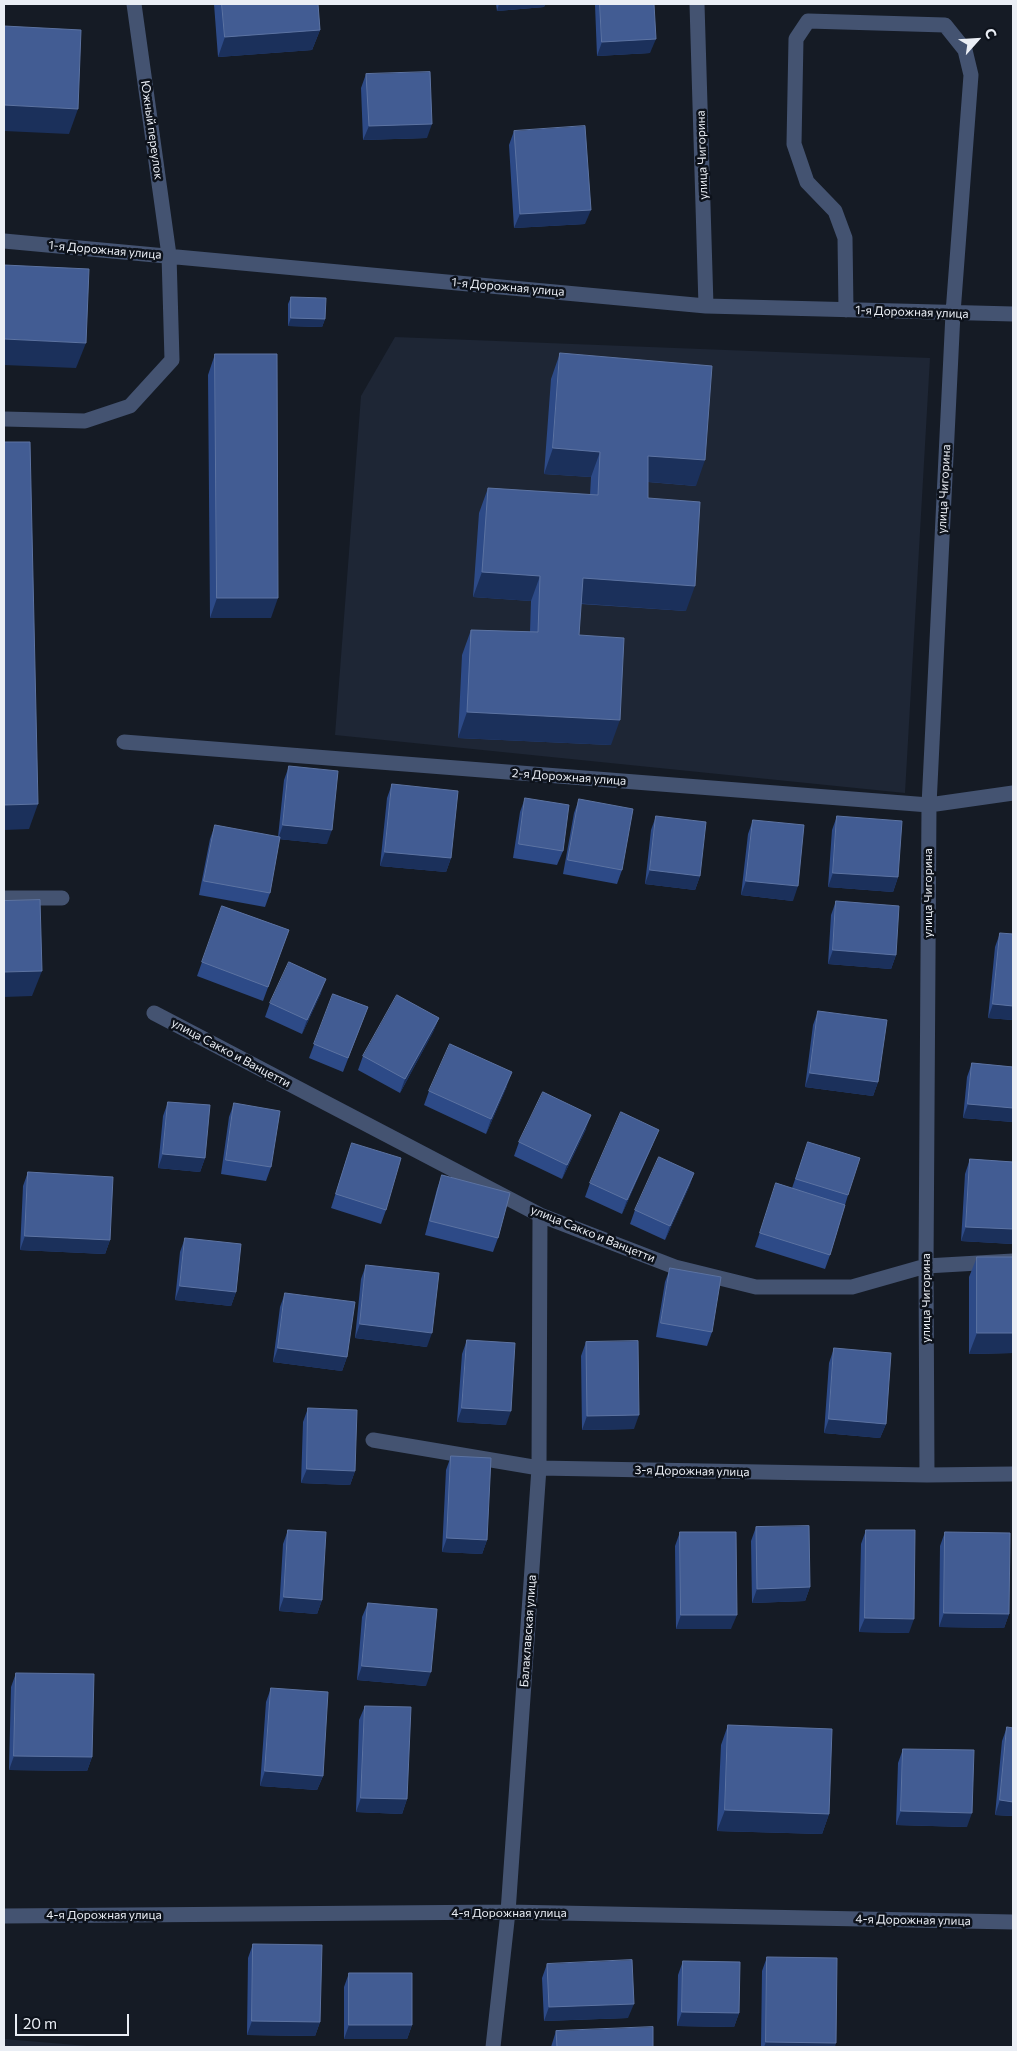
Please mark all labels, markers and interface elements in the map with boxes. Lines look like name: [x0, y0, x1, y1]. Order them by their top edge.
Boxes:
north arrow: [952, 15, 1002, 65]
text: С: [981, 25, 1001, 41]
street label: Южный переулок: [138, 80, 166, 180]
street label: улица Чигорина: [693, 110, 711, 200]
street label: 1-я Дорожная улица: [48, 238, 162, 262]
street label: 1-я Дорожная улица: [451, 275, 565, 299]
street label: 1-я Дорожная улица: [855, 303, 969, 321]
street label: улица Чигорина: [934, 444, 954, 534]
street label: 2-я Дорожная улица: [511, 766, 627, 788]
street label: улица Чигорина: [921, 848, 935, 938]
street label: улица Сакко и Ванцетти: [169, 1015, 293, 1091]
street label: улица Сакко и Ванцетти: [529, 1202, 657, 1266]
street label: улица Чигорина: [919, 1253, 933, 1343]
street label: 3-я Дорожная улица: [634, 1463, 750, 1479]
street label: Балаклавская улица: [517, 1574, 539, 1688]
street label: 4-я Дорожная улица: [451, 1906, 567, 1920]
street label: 4-я Дорожная улица: [46, 1908, 162, 1922]
street label: 4-я Дорожная улица: [855, 1912, 971, 1928]
scale bar: [18, 2004, 131, 2036]
text: 20 m: [23, 2014, 57, 2032]

